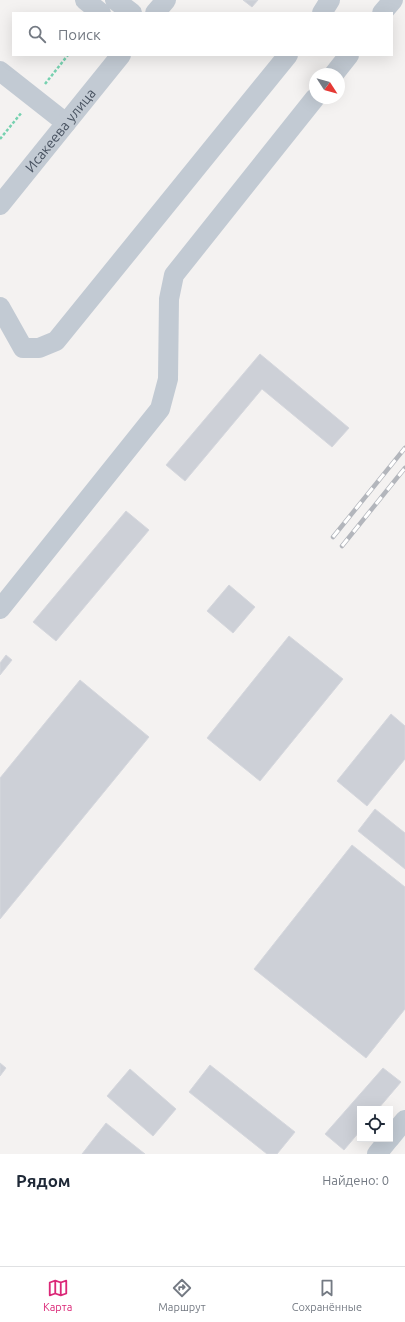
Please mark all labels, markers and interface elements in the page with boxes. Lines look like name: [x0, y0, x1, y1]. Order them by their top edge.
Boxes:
search box: [12, 12, 393, 56]
icon: search: [26, 23, 48, 45]
text: Поиск: [58, 26, 101, 43]
north arrow: [309, 68, 345, 104]
street label: Исакеева улица: [22, 85, 99, 175]
map controls: [357, 1106, 393, 1142]
button: locate: [357, 1106, 393, 1142]
text: Рядом: [16, 1171, 71, 1190]
text: Найдено: 0: [322, 1173, 389, 1187]
tab: Карта: [43, 1277, 72, 1313]
tab: Маршрут: [158, 1277, 206, 1313]
tab: Сохранённые: [292, 1277, 362, 1313]

